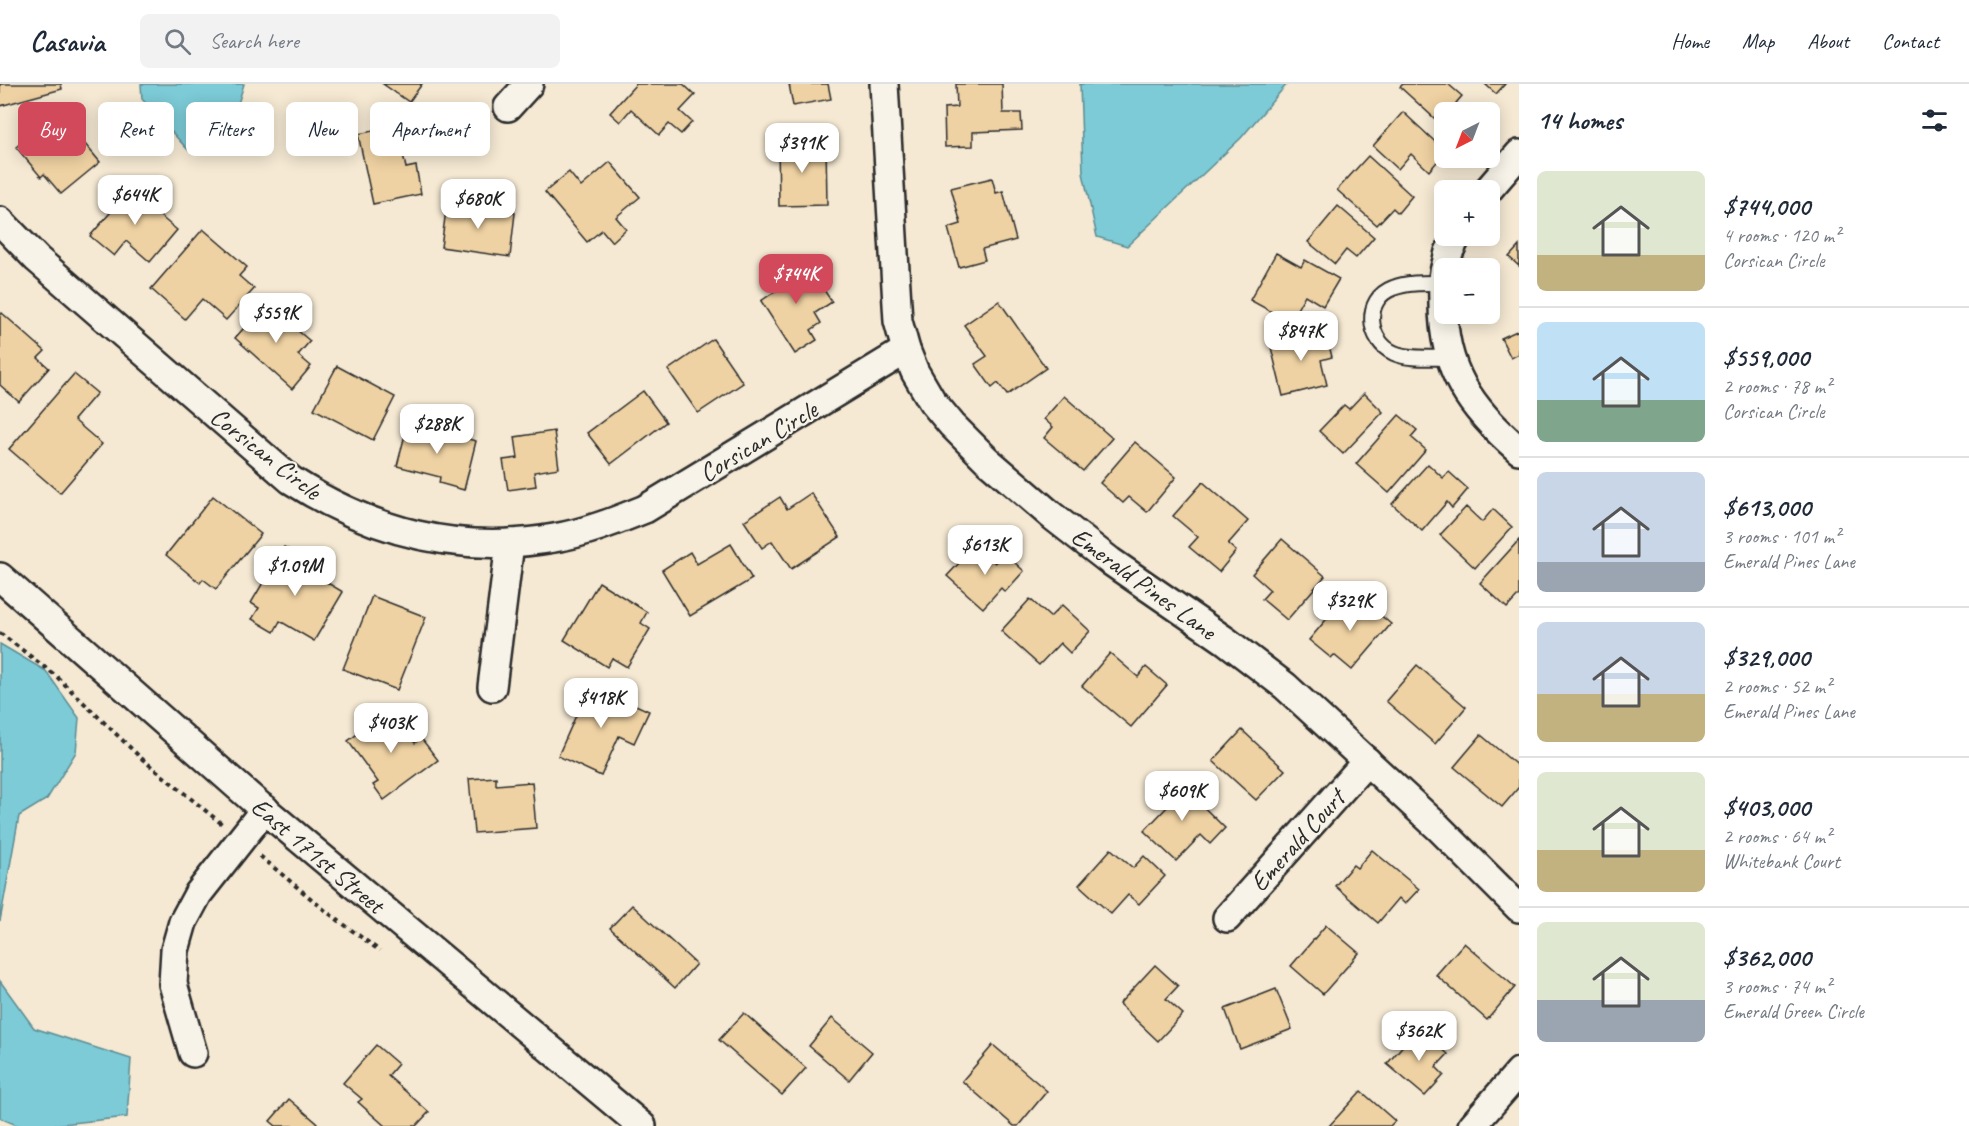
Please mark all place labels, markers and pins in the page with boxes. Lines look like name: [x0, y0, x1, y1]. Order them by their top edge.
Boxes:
pin: $391K: [760, 123, 844, 174]
pin: $644K: [93, 175, 177, 226]
pin: $680K: [436, 179, 520, 230]
pin: $744K: [754, 254, 838, 305]
pin: $559K: [234, 293, 318, 344]
pin: $847K: [1259, 311, 1343, 362]
pin: $288K: [395, 404, 479, 455]
pin: $613K: [943, 525, 1027, 576]
pin: $1.09M: [246, 546, 344, 597]
pin: $329K: [1308, 581, 1392, 632]
pin: $418K: [559, 678, 643, 729]
pin: $403K: [349, 703, 433, 754]
pin: $609K: [1140, 771, 1224, 822]
pin: $362K: [1377, 1011, 1461, 1062]

